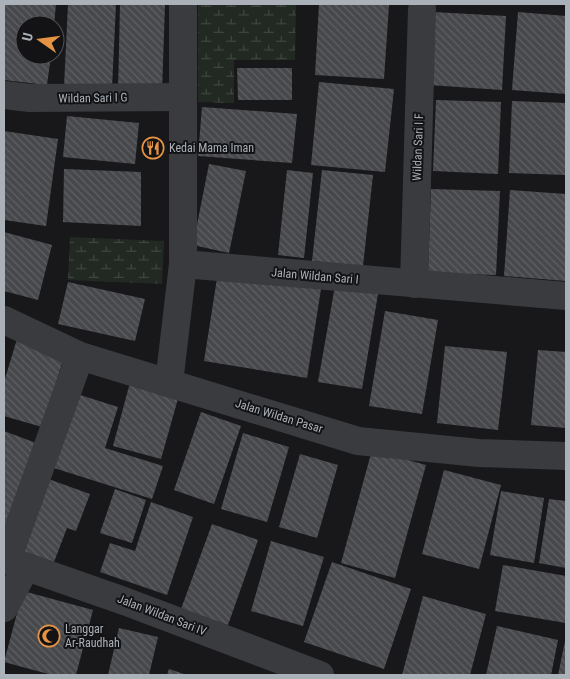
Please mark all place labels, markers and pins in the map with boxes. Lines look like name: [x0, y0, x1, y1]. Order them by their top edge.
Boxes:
restaurant icon: Kedai Mama Iman: [141, 136, 165, 160]
place label: Kedai Mama Iman: [169, 141, 254, 155]
place label: Langgar Ar-Raudhah: [65, 622, 120, 650]
mosque icon: Langgar Ar-Raudhah: [37, 624, 61, 648]

